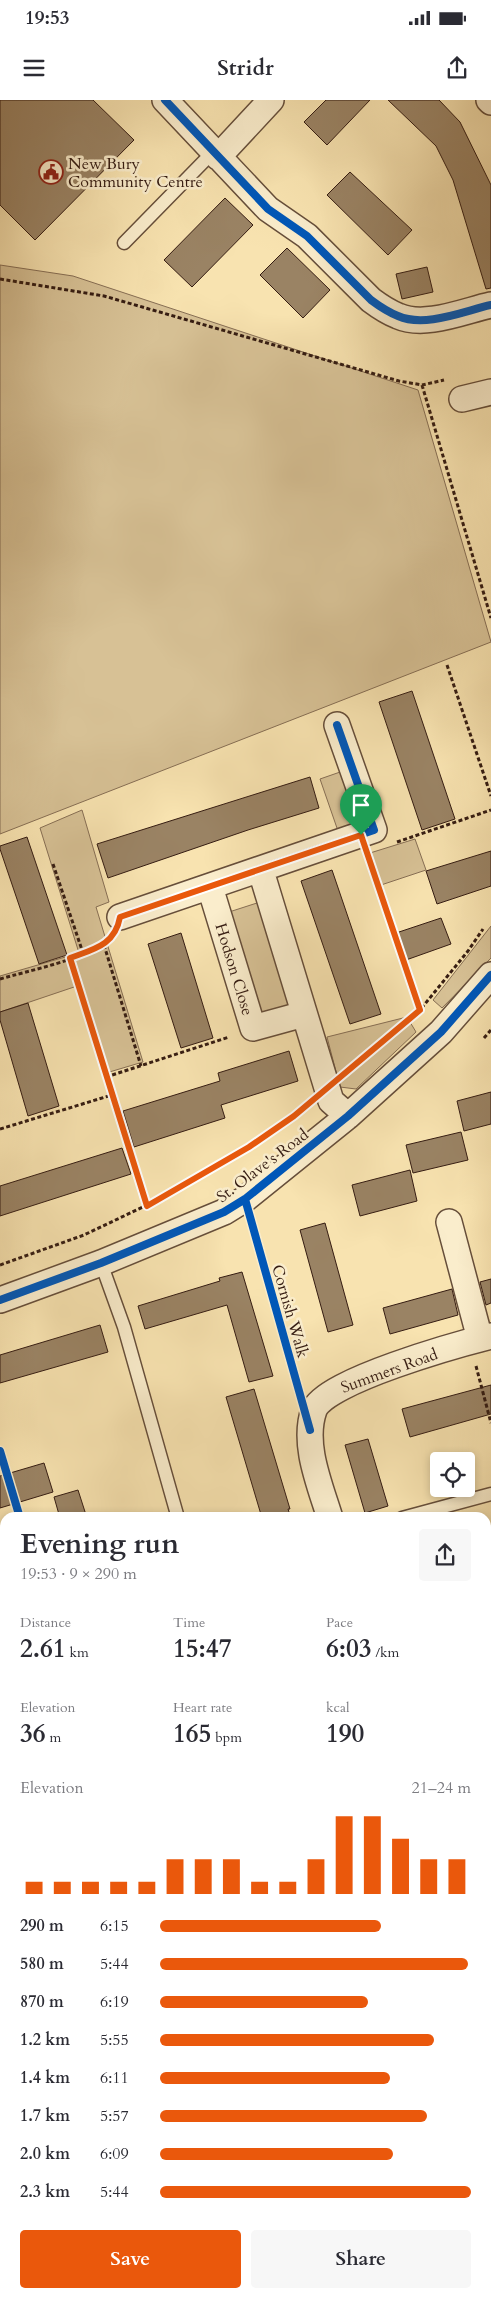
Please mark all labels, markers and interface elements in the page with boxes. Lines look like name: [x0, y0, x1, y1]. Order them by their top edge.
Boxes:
text: 19:53: [25, 5, 69, 31]
text: Stridr: [217, 53, 274, 83]
icon: menu: [20, 54, 48, 82]
icon: share: [443, 54, 471, 82]
place label: New Bury Community Centre: [68, 153, 203, 193]
public building icon: New Bury Community Centre: [38, 159, 64, 185]
pin: [340, 784, 382, 835]
icon: arrive: [347, 791, 375, 819]
street label: Hodson Close: [210, 920, 259, 1018]
street label: St. Olave's Road: [212, 1124, 314, 1208]
street label: Cornish Walk: [266, 1262, 314, 1361]
street label: Summers Road: [338, 1343, 441, 1399]
map controls: [430, 1452, 475, 1497]
button: locate: [430, 1452, 475, 1497]
text: Evening run: [20, 1525, 179, 1563]
button: share: [419, 1529, 471, 1581]
text: 19:53 · 9 × 290 m: [20, 1563, 137, 1585]
text: Distance: [20, 1613, 71, 1632]
text: Time: [173, 1613, 205, 1632]
text: Pace: [326, 1613, 353, 1632]
text: 2.61: [20, 1632, 66, 1666]
text: 15:47: [173, 1632, 231, 1666]
text: 6:03: [326, 1632, 372, 1666]
text: km: [66, 1643, 89, 1662]
text: /km: [372, 1643, 399, 1662]
text: Elevation: [20, 1698, 76, 1717]
text: Heart rate: [173, 1698, 232, 1717]
text: kcal: [326, 1698, 350, 1717]
text: 36: [20, 1717, 46, 1751]
text: 165: [173, 1717, 211, 1751]
text: 190: [326, 1717, 364, 1751]
text: m: [46, 1728, 61, 1747]
text: bpm: [211, 1728, 242, 1747]
text: Elevation: [20, 1777, 84, 1799]
text: 21–24 m: [412, 1777, 471, 1799]
text: 290 m: [20, 1915, 64, 1937]
text: 6:15: [100, 1915, 129, 1937]
text: 580 m: [20, 1953, 64, 1975]
text: 5:44: [100, 1953, 129, 1975]
text: 870 m: [20, 1991, 64, 2013]
text: 6:19: [100, 1991, 129, 2013]
text: 1.2 km: [20, 2029, 70, 2051]
text: 5:55: [100, 2029, 129, 2051]
text: 1.4 km: [20, 2067, 70, 2089]
text: 6:11: [100, 2067, 129, 2089]
text: 1.7 km: [20, 2105, 70, 2127]
text: 5:57: [100, 2105, 129, 2127]
text: 2.0 km: [20, 2143, 70, 2165]
text: 6:09: [100, 2143, 129, 2165]
text: 2.3 km: [20, 2181, 70, 2203]
text: 5:44: [100, 2181, 129, 2203]
button: Save: [20, 2230, 241, 2288]
button: Share: [251, 2230, 471, 2288]

